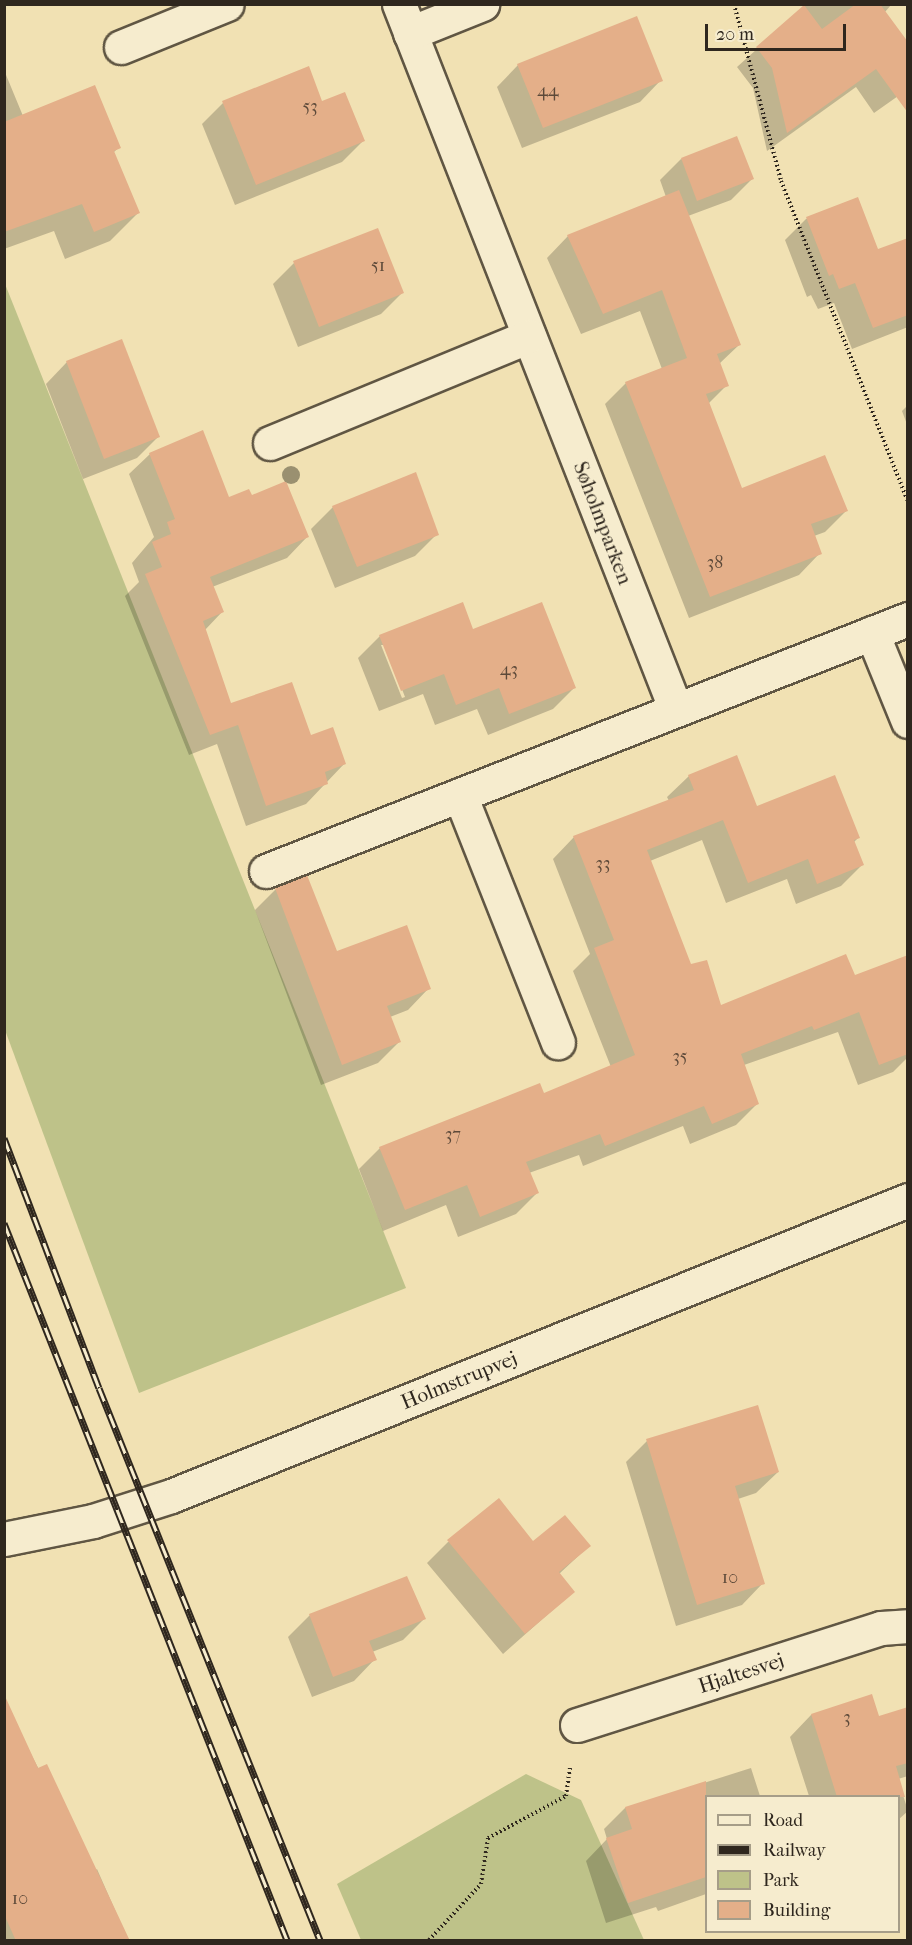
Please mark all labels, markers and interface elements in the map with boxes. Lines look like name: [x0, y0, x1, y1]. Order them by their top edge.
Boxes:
scale bar: [708, 12, 849, 50]
text: 20 m: [716, 24, 754, 45]
house number: 44: [537, 80, 559, 102]
house number: 53: [302, 96, 318, 118]
house number: 51: [371, 255, 385, 277]
street label: Søholmparken: [568, 458, 638, 588]
house number: 38: [707, 552, 723, 574]
house number: 43: [500, 659, 518, 681]
house number: 33: [596, 853, 610, 875]
house number: 35: [672, 1046, 688, 1068]
house number: 37: [445, 1124, 461, 1146]
street label: Holmstrupvej: [397, 1345, 521, 1415]
house number: 10: [722, 1567, 738, 1589]
street label: Hjaltesvej: [695, 1647, 787, 1699]
house number: 3: [843, 1707, 851, 1729]
legend: [705, 1795, 900, 1933]
text: Road: [763, 1810, 803, 1831]
text: Railway: [763, 1840, 826, 1861]
text: Park: [763, 1870, 799, 1891]
house number: 10: [12, 1888, 28, 1910]
text: Building: [763, 1900, 830, 1921]

